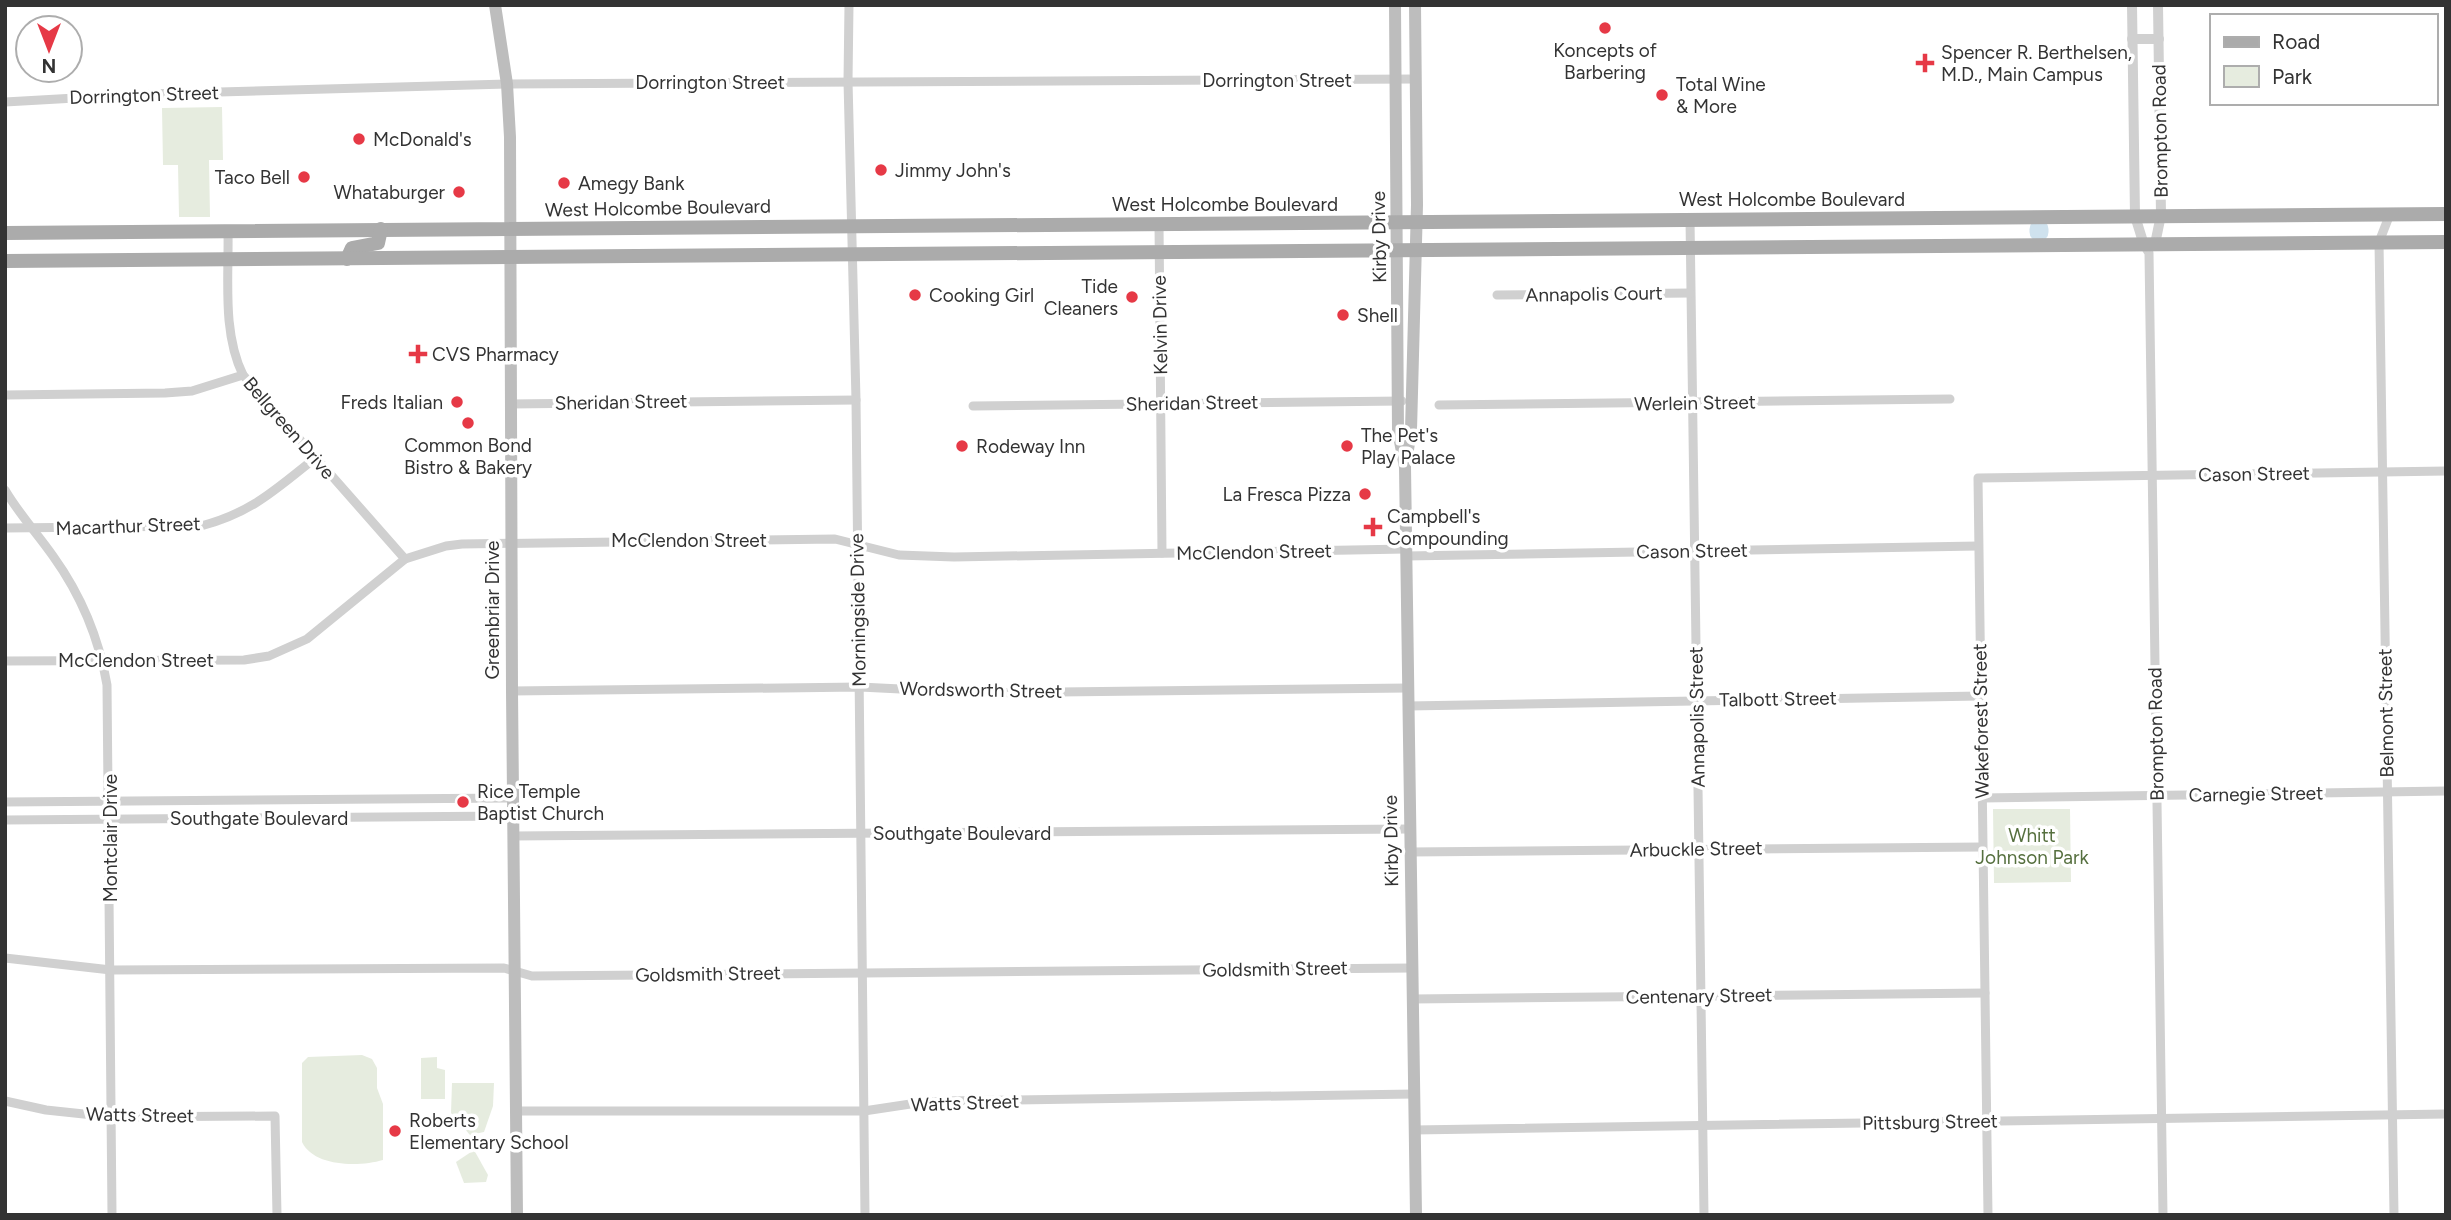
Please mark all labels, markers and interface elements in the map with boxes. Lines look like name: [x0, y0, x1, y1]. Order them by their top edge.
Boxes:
north arrow: [14, 14, 84, 84]
legend: [2210, 14, 2437, 105]
marker: Koncepts of Barbering: [1597, 20, 1613, 36]
text: Road: [2272, 29, 2320, 54]
place label: Koncepts of Barbering: [1553, 39, 1657, 84]
place label: Spencer R. Berthelsen, M.D., Main Campus: [1941, 41, 2132, 86]
marker: Spencer R. Berthelsen, M.D., Main Campus: [1915, 53, 1935, 73]
text: N: [42, 54, 56, 77]
street label: Brompton Road: [2147, 64, 2173, 198]
text: Park: [2272, 64, 2313, 89]
street label: Dorrington Street: [1202, 69, 1352, 92]
street label: Dorrington Street: [635, 71, 785, 94]
place label: Total Wine & More: [1676, 73, 1766, 118]
street label: Dorrington Street: [69, 81, 219, 109]
marker: Total Wine & More: [1654, 87, 1670, 103]
place label: McDonald's: [373, 128, 472, 151]
marker: McDonald's: [351, 131, 367, 147]
place label: Jimmy John's: [895, 159, 1011, 182]
marker: Jimmy John's: [873, 162, 889, 178]
place label: Taco Bell: [215, 166, 290, 189]
marker: Taco Bell: [296, 169, 312, 185]
place label: Amegy Bank: [578, 172, 685, 195]
marker: Amegy Bank: [556, 175, 572, 191]
place label: Whataburger: [334, 181, 446, 204]
marker: Whataburger: [451, 184, 467, 200]
street label: West Holcombe Boulevard: [1679, 188, 1905, 211]
street label: Kirby Drive: [1367, 191, 1391, 283]
street label: West Holcombe Boulevard: [1112, 193, 1338, 216]
street label: West Holcombe Boulevard: [545, 195, 771, 221]
place label: Tide Cleaners: [1044, 275, 1118, 320]
street label: Kelvin Drive: [1148, 275, 1172, 375]
street label: Annapolis Court: [1525, 281, 1663, 307]
place label: Cooking Girl: [929, 284, 1034, 307]
marker: Cooking Girl: [907, 287, 923, 303]
marker: Tide Cleaners: [1124, 289, 1140, 305]
place label: Shell: [1357, 304, 1398, 327]
marker: Shell: [1335, 307, 1351, 323]
place label: CVS Pharmacy: [432, 343, 559, 366]
marker: CVS Pharmacy: [410, 346, 426, 362]
street label: Bellgreen Drive: [238, 372, 340, 484]
street label: Sheridan Street: [554, 389, 688, 415]
street label: Sheridan Street: [1125, 390, 1259, 416]
street label: Werlein Street: [1634, 390, 1756, 416]
place label: Freds Italian: [341, 391, 443, 414]
marker: Freds Italian: [449, 394, 465, 410]
marker: Common Bond Bistro & Bakery: [460, 415, 476, 431]
place label: The Pet's Play Palace: [1361, 424, 1455, 469]
place label: Common Bond Bistro & Bakery: [404, 434, 532, 479]
place label: Rodeway Inn: [976, 435, 1085, 458]
marker: Rodeway Inn: [954, 438, 970, 454]
marker: The Pet's Play Palace: [1339, 438, 1355, 454]
street label: Cason Street: [2198, 462, 2310, 486]
place label: La Fresca Pizza: [1223, 483, 1351, 506]
marker: La Fresca Pizza: [1357, 486, 1373, 502]
place label: Campbell's Compounding: [1387, 505, 1509, 550]
street label: Macarthur Street: [55, 512, 201, 540]
marker: Campbell's Compounding: [1365, 519, 1381, 535]
street label: McClendon Street: [611, 529, 767, 552]
street label: Morningside Drive: [845, 533, 871, 687]
street label: McClendon Street: [1176, 539, 1332, 565]
street label: Cason Street: [1636, 539, 1748, 563]
street label: Greenbriar Drive: [481, 541, 504, 679]
street label: Wakeforest Street: [1968, 643, 1994, 799]
street label: Annapolis Street: [1684, 646, 1710, 788]
street label: Belmont Street: [2373, 648, 2399, 778]
street label: McClendon Street: [58, 649, 214, 672]
street label: Brompton Road: [2143, 667, 2169, 801]
street label: Wordsworth Street: [899, 677, 1063, 703]
street label: Talbott Street: [1719, 686, 1837, 712]
street label: Montclair Drive: [99, 774, 122, 902]
place label: Rice Temple Baptist Church: [477, 780, 604, 825]
street label: Carnegie Street: [2188, 781, 2324, 807]
marker: Rice Temple Baptist Church: [455, 794, 471, 810]
street label: Kirby Drive: [1379, 795, 1403, 887]
street label: Southgate Boulevard: [170, 807, 348, 830]
street label: Southgate Boulevard: [873, 822, 1051, 845]
park label: Whitt Johnson Park: [1975, 824, 2089, 869]
street label: Arbuckle Street: [1629, 836, 1763, 862]
street label: Goldsmith Street: [1202, 956, 1348, 982]
street label: Goldsmith Street: [635, 961, 781, 987]
street label: Centenary Street: [1625, 983, 1773, 1009]
street label: Watts Street: [910, 1090, 1020, 1116]
street label: Watts Street: [86, 1103, 194, 1127]
place label: Roberts Elementary School: [409, 1109, 569, 1154]
street label: Pittsburg Street: [1862, 1109, 1998, 1135]
marker: Roberts Elementary School: [387, 1123, 403, 1139]

